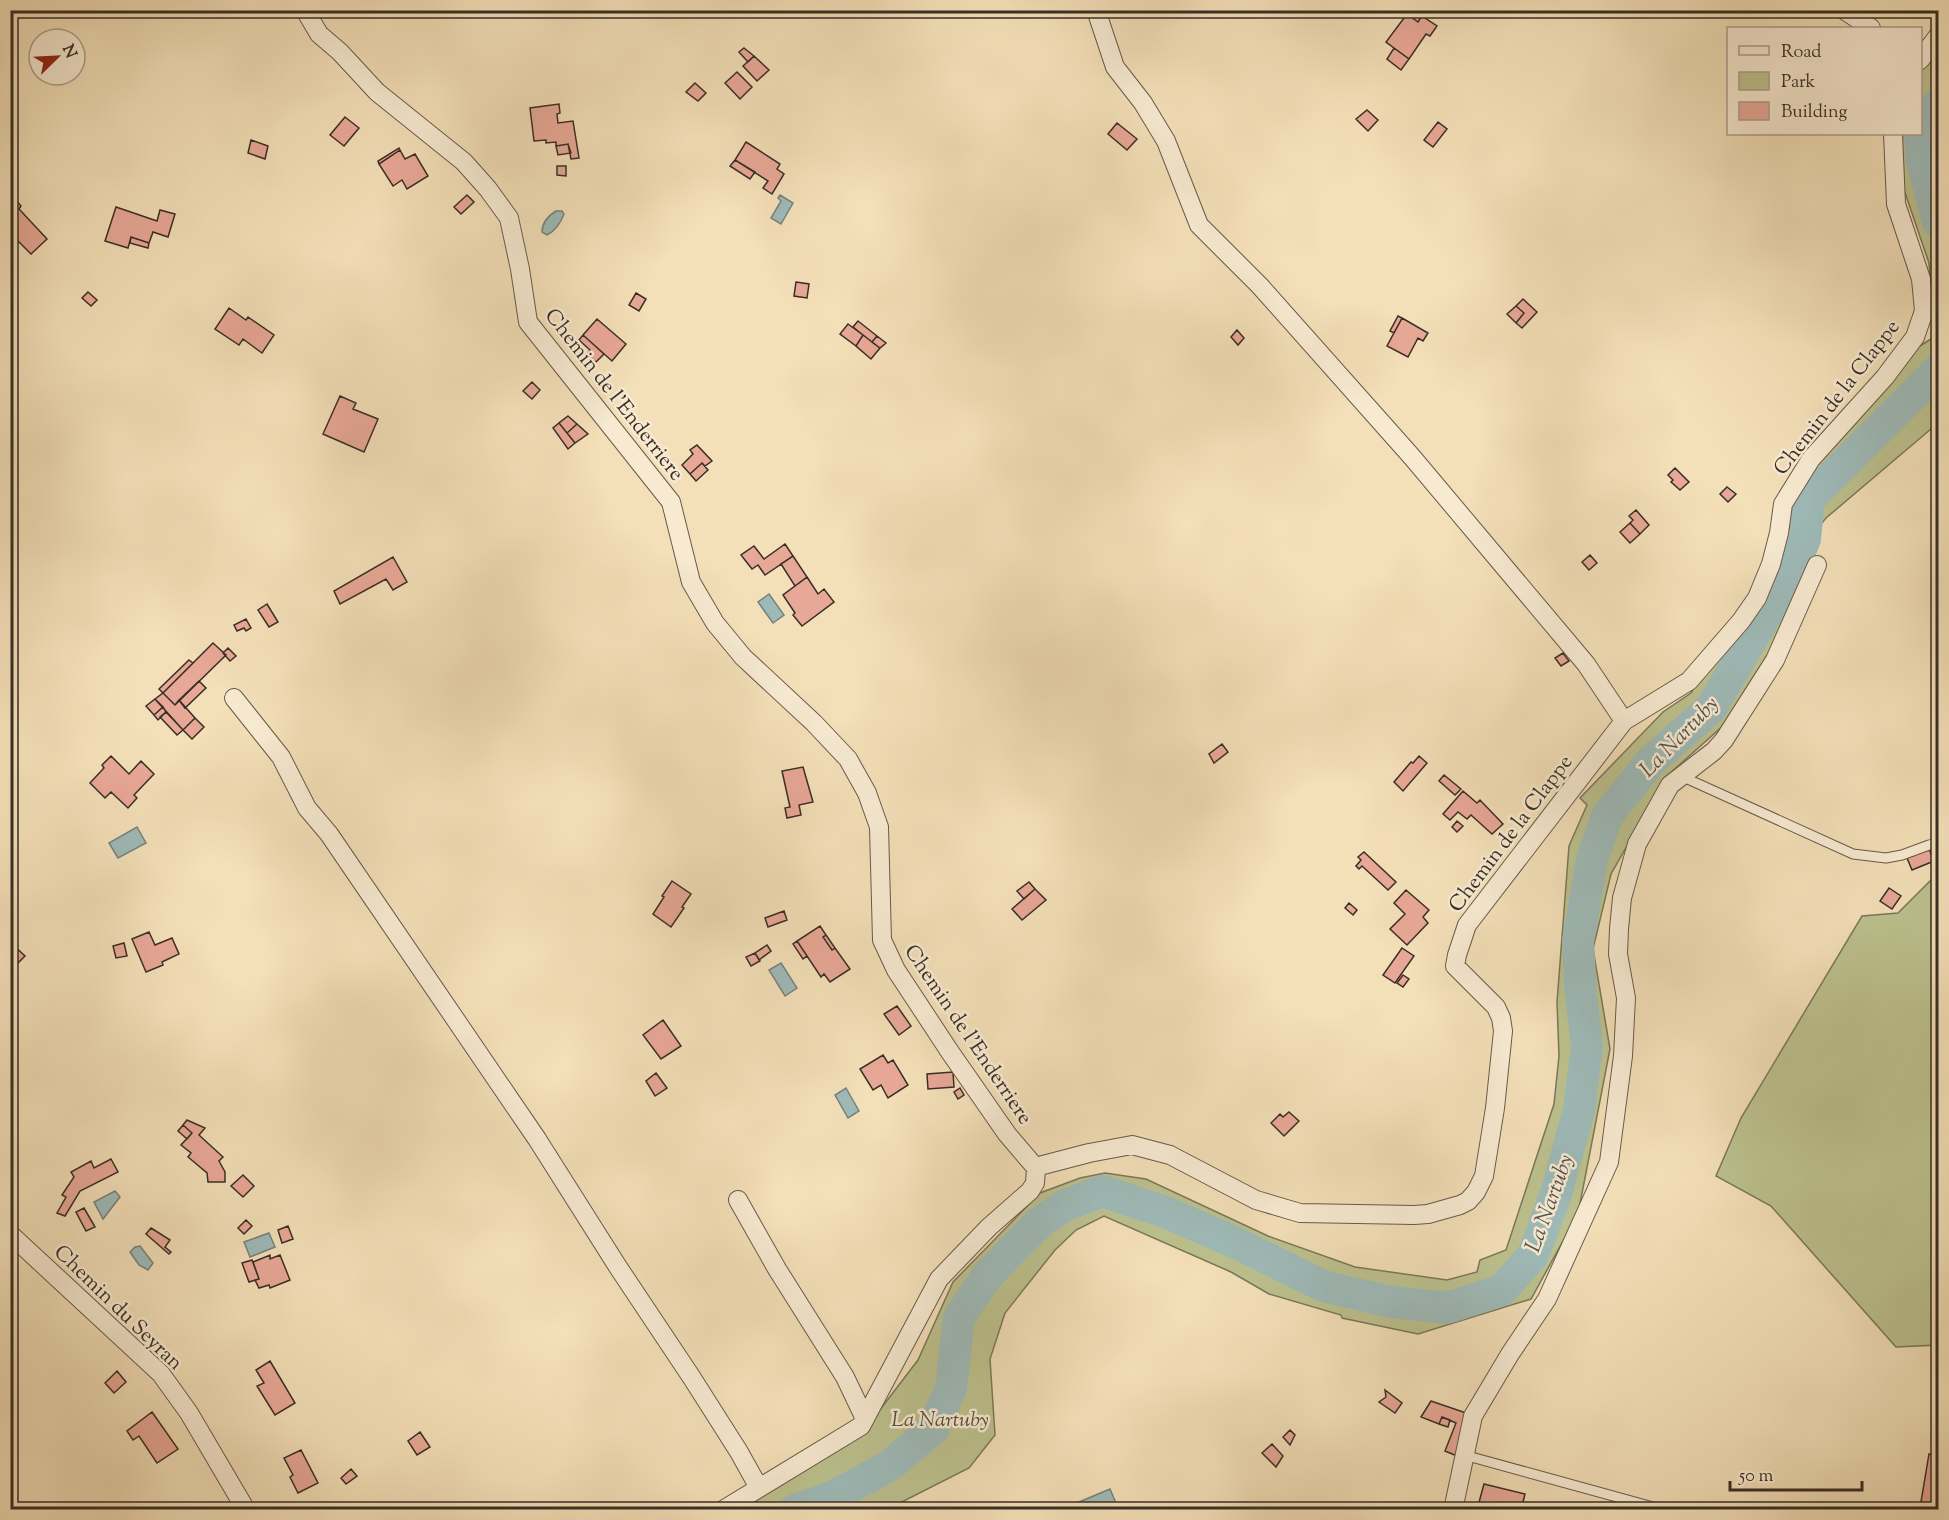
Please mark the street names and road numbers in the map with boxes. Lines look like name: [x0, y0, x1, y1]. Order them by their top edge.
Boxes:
street label: Chemin de l'Enderriere: [536, 303, 690, 488]
street label: Chemin de la Clappe: [1767, 314, 1908, 482]
street label: Chemin de la Clappe: [1442, 749, 1581, 919]
street label: Chemin de l'Enderriere: [896, 939, 1039, 1131]
street label: Chemin du Seyran: [46, 1239, 189, 1378]

